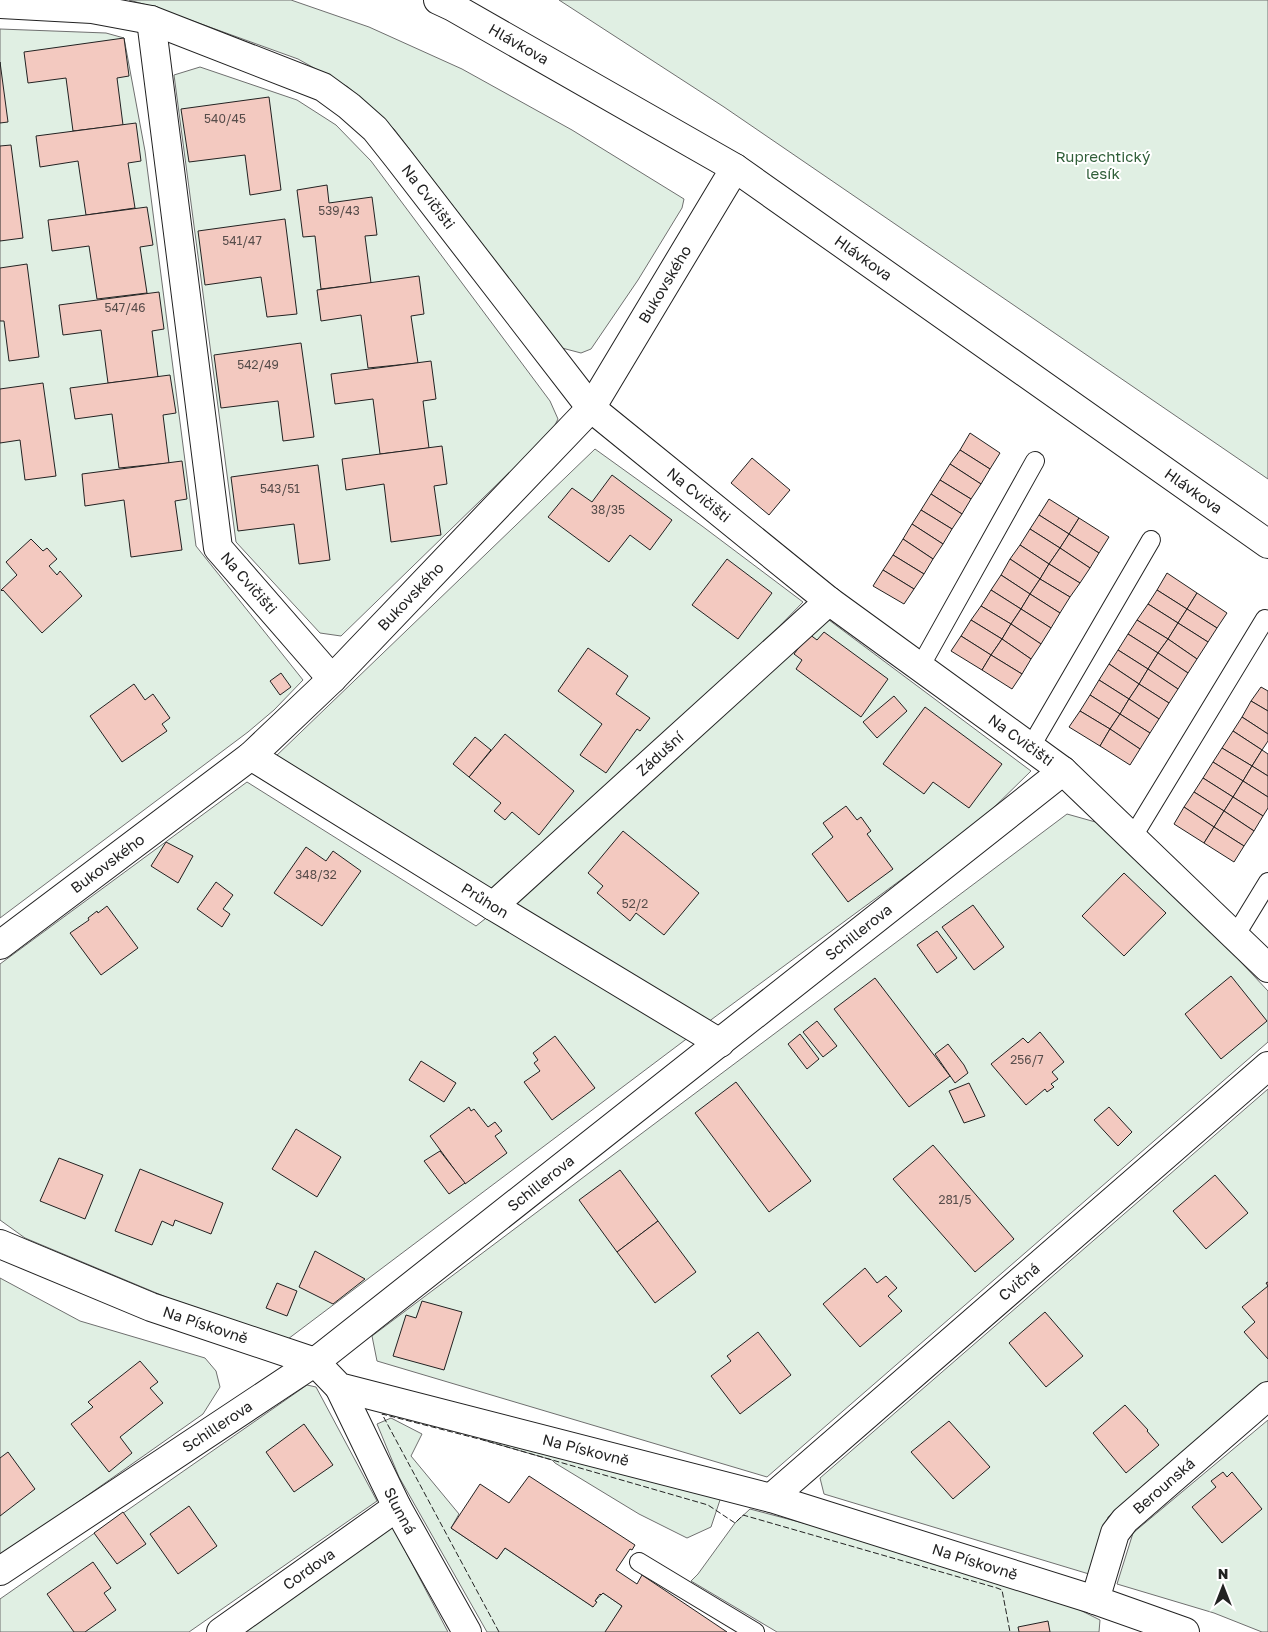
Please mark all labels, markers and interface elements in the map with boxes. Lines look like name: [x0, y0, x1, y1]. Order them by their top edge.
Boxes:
street label: Hlávkova: [486, 19, 552, 68]
house number: 540/45: [204, 111, 246, 126]
park label: Ruprechtický lesík: [1055, 147, 1151, 182]
street label: Na Cvičišti: [398, 161, 459, 232]
house number: 539/43: [318, 203, 360, 218]
street label: Hlávkova: [831, 231, 896, 284]
house number: 541/47: [222, 233, 262, 248]
street label: Bukovského: [634, 242, 695, 326]
house number: 547/46: [105, 300, 145, 315]
house number: 542/49: [237, 357, 279, 372]
street label: Na Cvičišti: [664, 463, 735, 526]
street label: Hlávkova: [1162, 464, 1226, 517]
house number: 543/51: [260, 481, 300, 496]
house number: 38/35: [591, 502, 625, 517]
street label: Na Cvičišti: [218, 548, 281, 617]
street label: Bukovského: [373, 558, 447, 634]
street label: Na Cvičišti: [985, 710, 1058, 769]
street label: Zádušní: [633, 727, 688, 779]
street label: Bukovského: [67, 829, 148, 897]
house number: 348/32: [295, 867, 337, 882]
street label: Průhon: [458, 879, 512, 921]
house number: 52/2: [622, 896, 648, 911]
street label: Schillerova: [821, 900, 895, 963]
house number: 256/7: [1010, 1052, 1044, 1067]
street label: Schillerova: [503, 1151, 577, 1215]
house number: 281/5: [939, 1192, 971, 1207]
street label: Cvičná: [994, 1259, 1043, 1304]
street label: Na Pískovně: [161, 1302, 251, 1347]
street label: Schillerova: [179, 1396, 255, 1456]
street label: Na Pískovně: [541, 1430, 631, 1469]
street label: Berounská: [1129, 1454, 1198, 1517]
street label: Slunná: [381, 1484, 420, 1537]
street label: Na Pískovně: [930, 1539, 1020, 1583]
street label: Cordova: [279, 1544, 338, 1593]
north arrow: [1198, 1562, 1248, 1612]
text: N: [1218, 1565, 1228, 1582]

